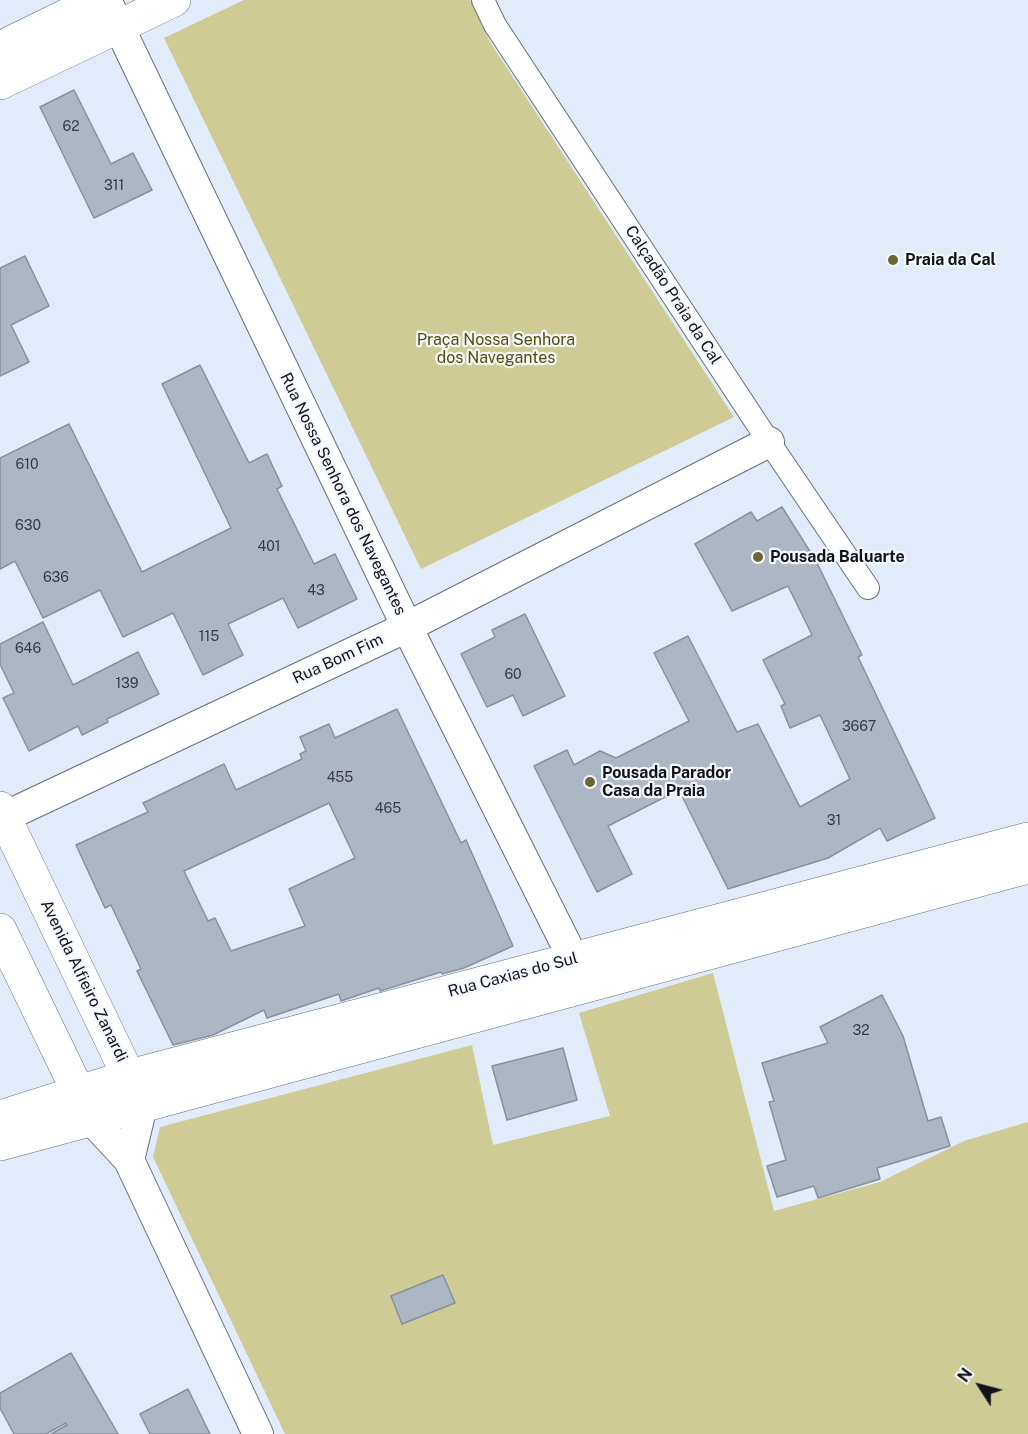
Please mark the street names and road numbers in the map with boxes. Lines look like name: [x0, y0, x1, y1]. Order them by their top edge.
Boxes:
street label: Calçadão Praia da Cal: [621, 222, 725, 368]
street label: Rua Nossa Senhora dos Navegantes: [276, 370, 410, 618]
street label: Rua Bom Fim: [290, 630, 386, 688]
street label: Avenida Alfieiro Zanardi: [36, 897, 132, 1065]
street label: Rua Caxias do Sul: [446, 948, 580, 1002]

